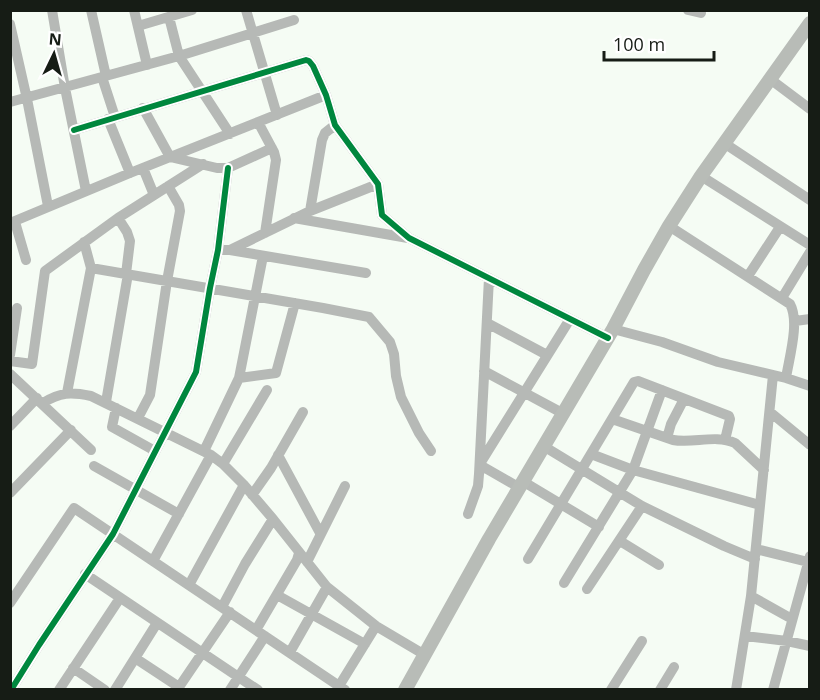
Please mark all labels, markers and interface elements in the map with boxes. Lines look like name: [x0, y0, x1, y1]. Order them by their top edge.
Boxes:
north arrow: [24, 24, 84, 84]
scale bar: [604, 24, 714, 62]
text: N: [48, 28, 63, 51]
text: 100 m: [613, 32, 665, 56]

